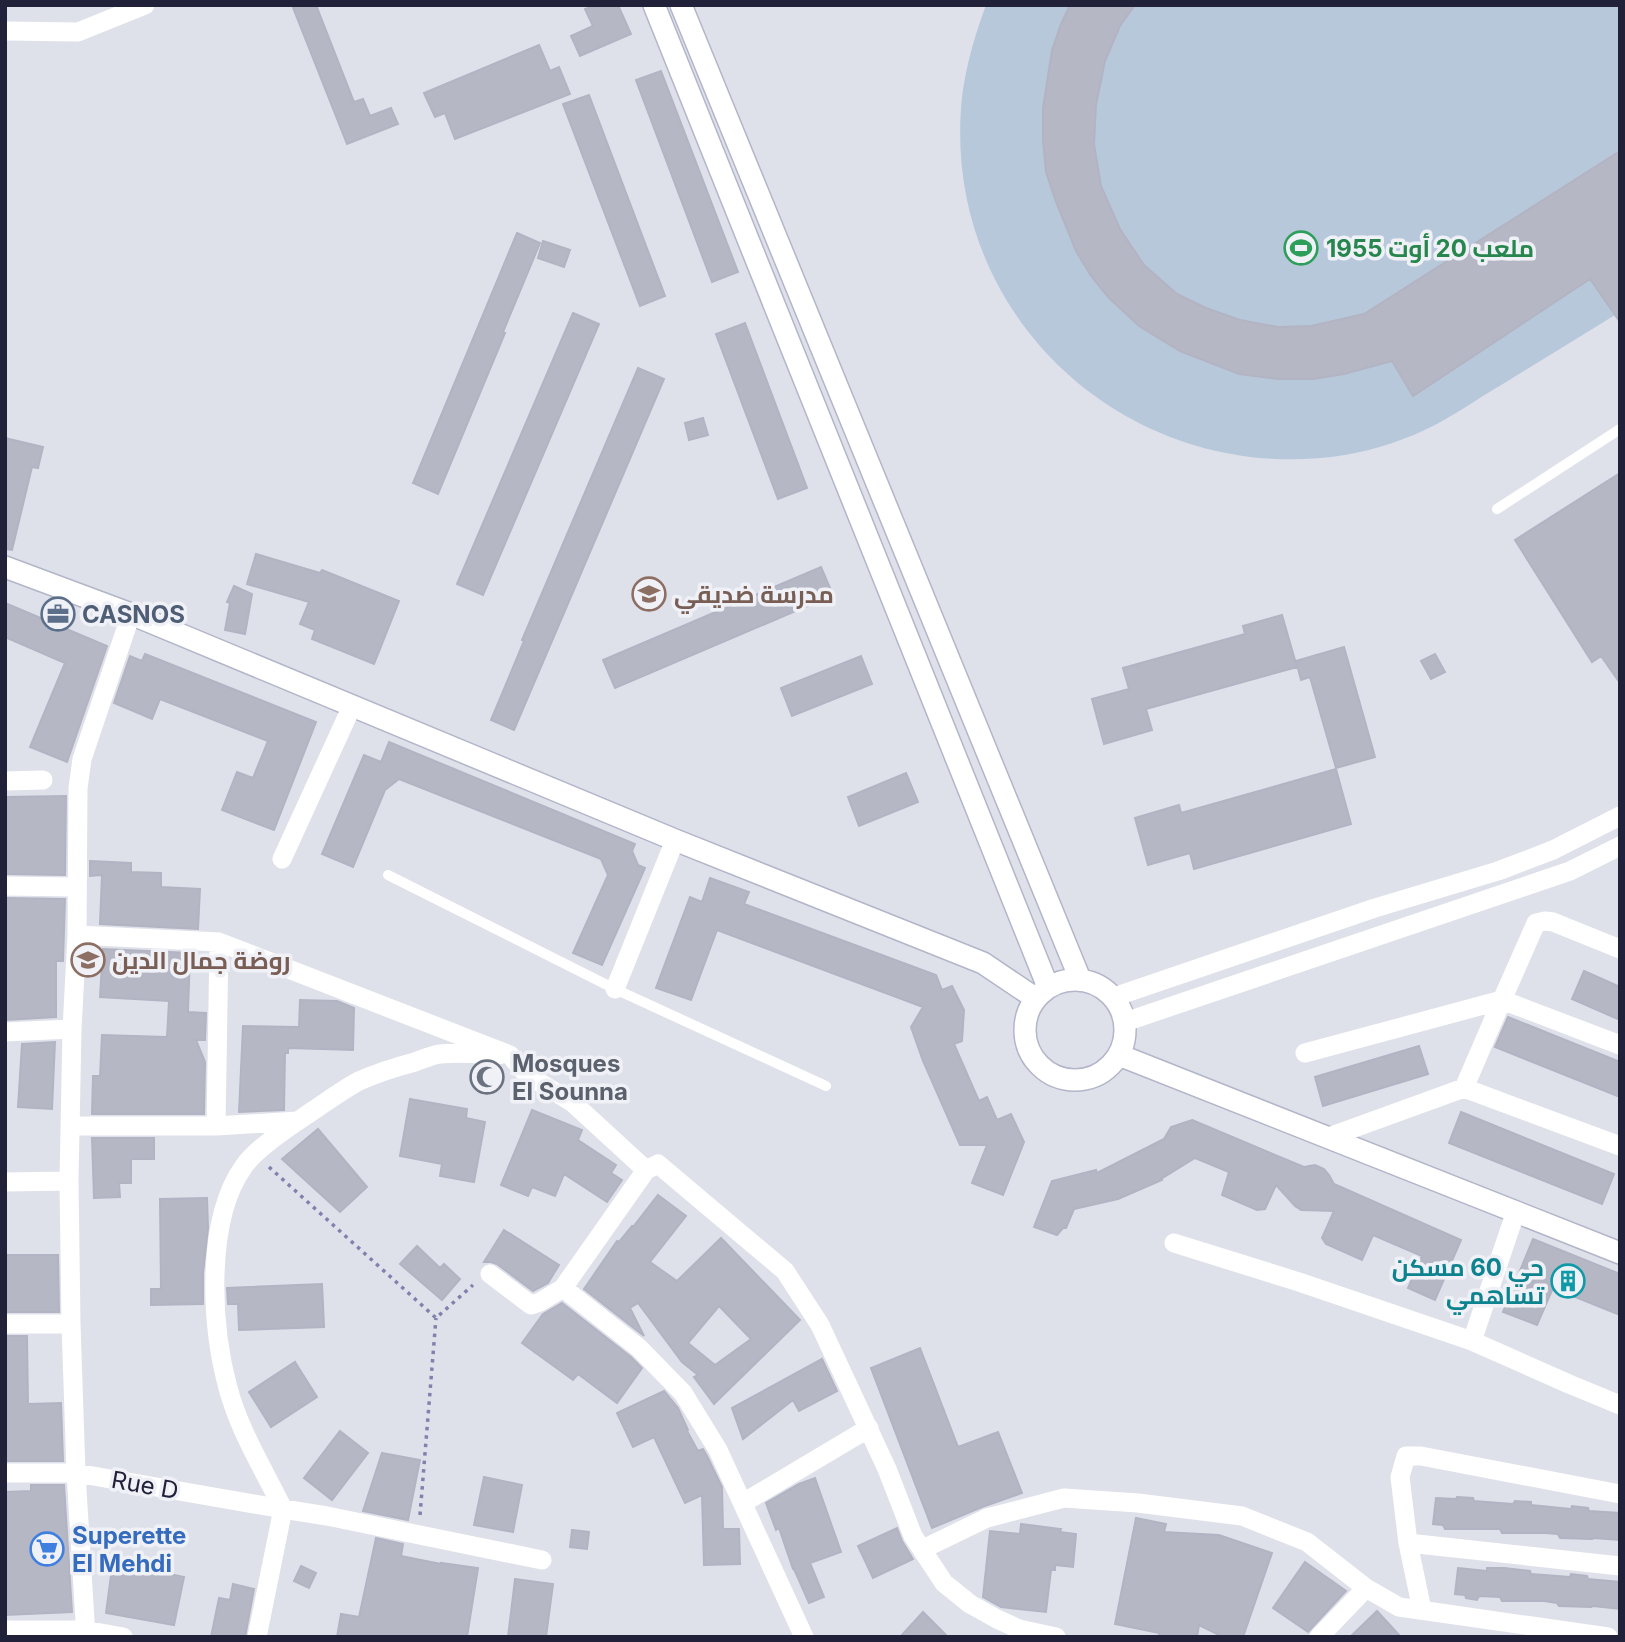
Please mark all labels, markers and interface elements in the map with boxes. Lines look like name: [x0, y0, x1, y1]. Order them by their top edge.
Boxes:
sports icon: ملعب 20 أوت 1955: [1282, 229, 1320, 267]
place label: ملعب 20 أوت 1955: [1326, 233, 1534, 263]
school or university icon: مدرسة ضديقي: [630, 575, 668, 613]
place label: مدرسة ضديقي: [674, 580, 834, 614]
office icon: CASNOS: [39, 595, 77, 633]
place label: CASNOS: [82, 600, 185, 629]
school or university icon: روضة جمال الدين: [69, 941, 107, 979]
place label: روضة جمال الدين: [112, 946, 290, 975]
place label: Mosques El Sounna: [512, 1049, 628, 1106]
mosque icon: Mosques El Sounna: [468, 1058, 506, 1096]
place label: حي 60 مسكن تساهمي: [1392, 1253, 1545, 1315]
building icon: حي 60 مسكن تساهمي: [1549, 1262, 1587, 1300]
street label: Rue D: [109, 1465, 181, 1505]
place label: Superette El Mehdi: [72, 1521, 186, 1578]
supermarket icon: Superette El Mehdi: [28, 1530, 66, 1568]

